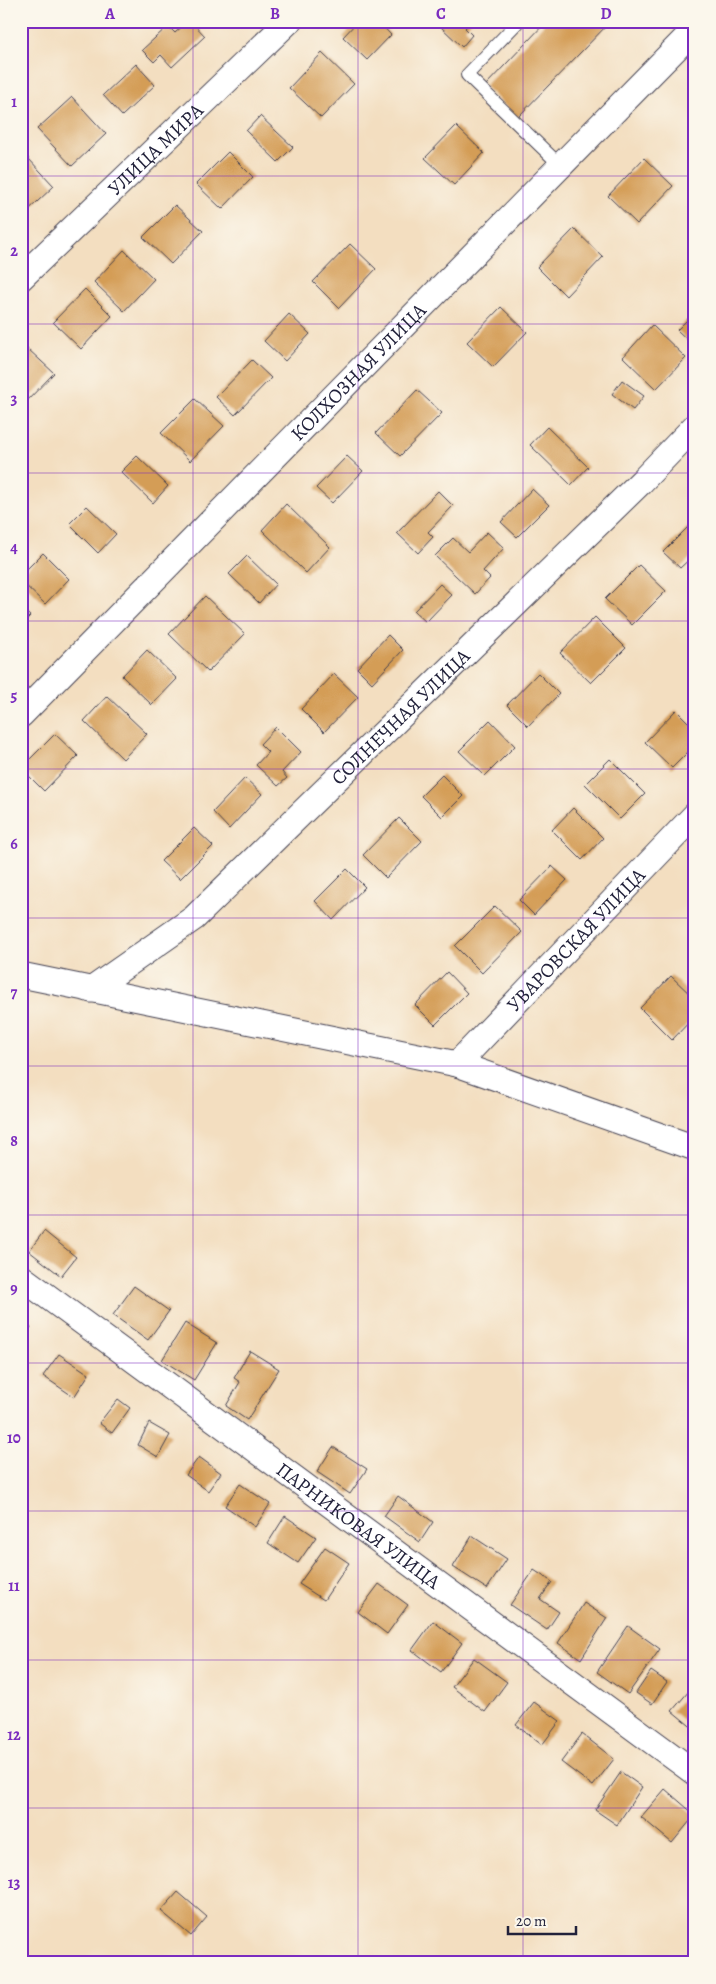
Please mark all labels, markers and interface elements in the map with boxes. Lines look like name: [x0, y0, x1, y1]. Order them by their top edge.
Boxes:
text: A: [104, 3, 116, 25]
text: B: [270, 3, 280, 25]
text: C: [436, 3, 446, 25]
text: D: [600, 3, 612, 25]
text: 1: [11, 91, 17, 113]
street label: УЛИЦА МИРА: [102, 97, 209, 202]
text: 2: [10, 240, 18, 262]
street label: КОЛХОЗНАЯ УЛИЦА: [284, 297, 432, 447]
text: 3: [11, 388, 18, 410]
text: 4: [10, 537, 18, 559]
street label: СОЛНЕЧНАЯ УЛИЦА: [325, 642, 476, 791]
text: 5: [11, 685, 18, 707]
text: 6: [10, 833, 18, 855]
street label: УВАРОВСКАЯ УЛИЦА: [501, 862, 651, 1018]
text: 7: [11, 982, 18, 1004]
text: 8: [10, 1130, 18, 1152]
text: 9: [10, 1278, 18, 1300]
text: 10: [7, 1427, 21, 1449]
street label: ПАРНИКОВАЯ УЛИЦА: [271, 1456, 446, 1595]
text: 11: [8, 1575, 20, 1597]
text: 12: [7, 1724, 21, 1746]
text: 13: [8, 1872, 20, 1894]
scale bar: [508, 1904, 576, 1936]
text: 20 m: [516, 1911, 547, 1931]

